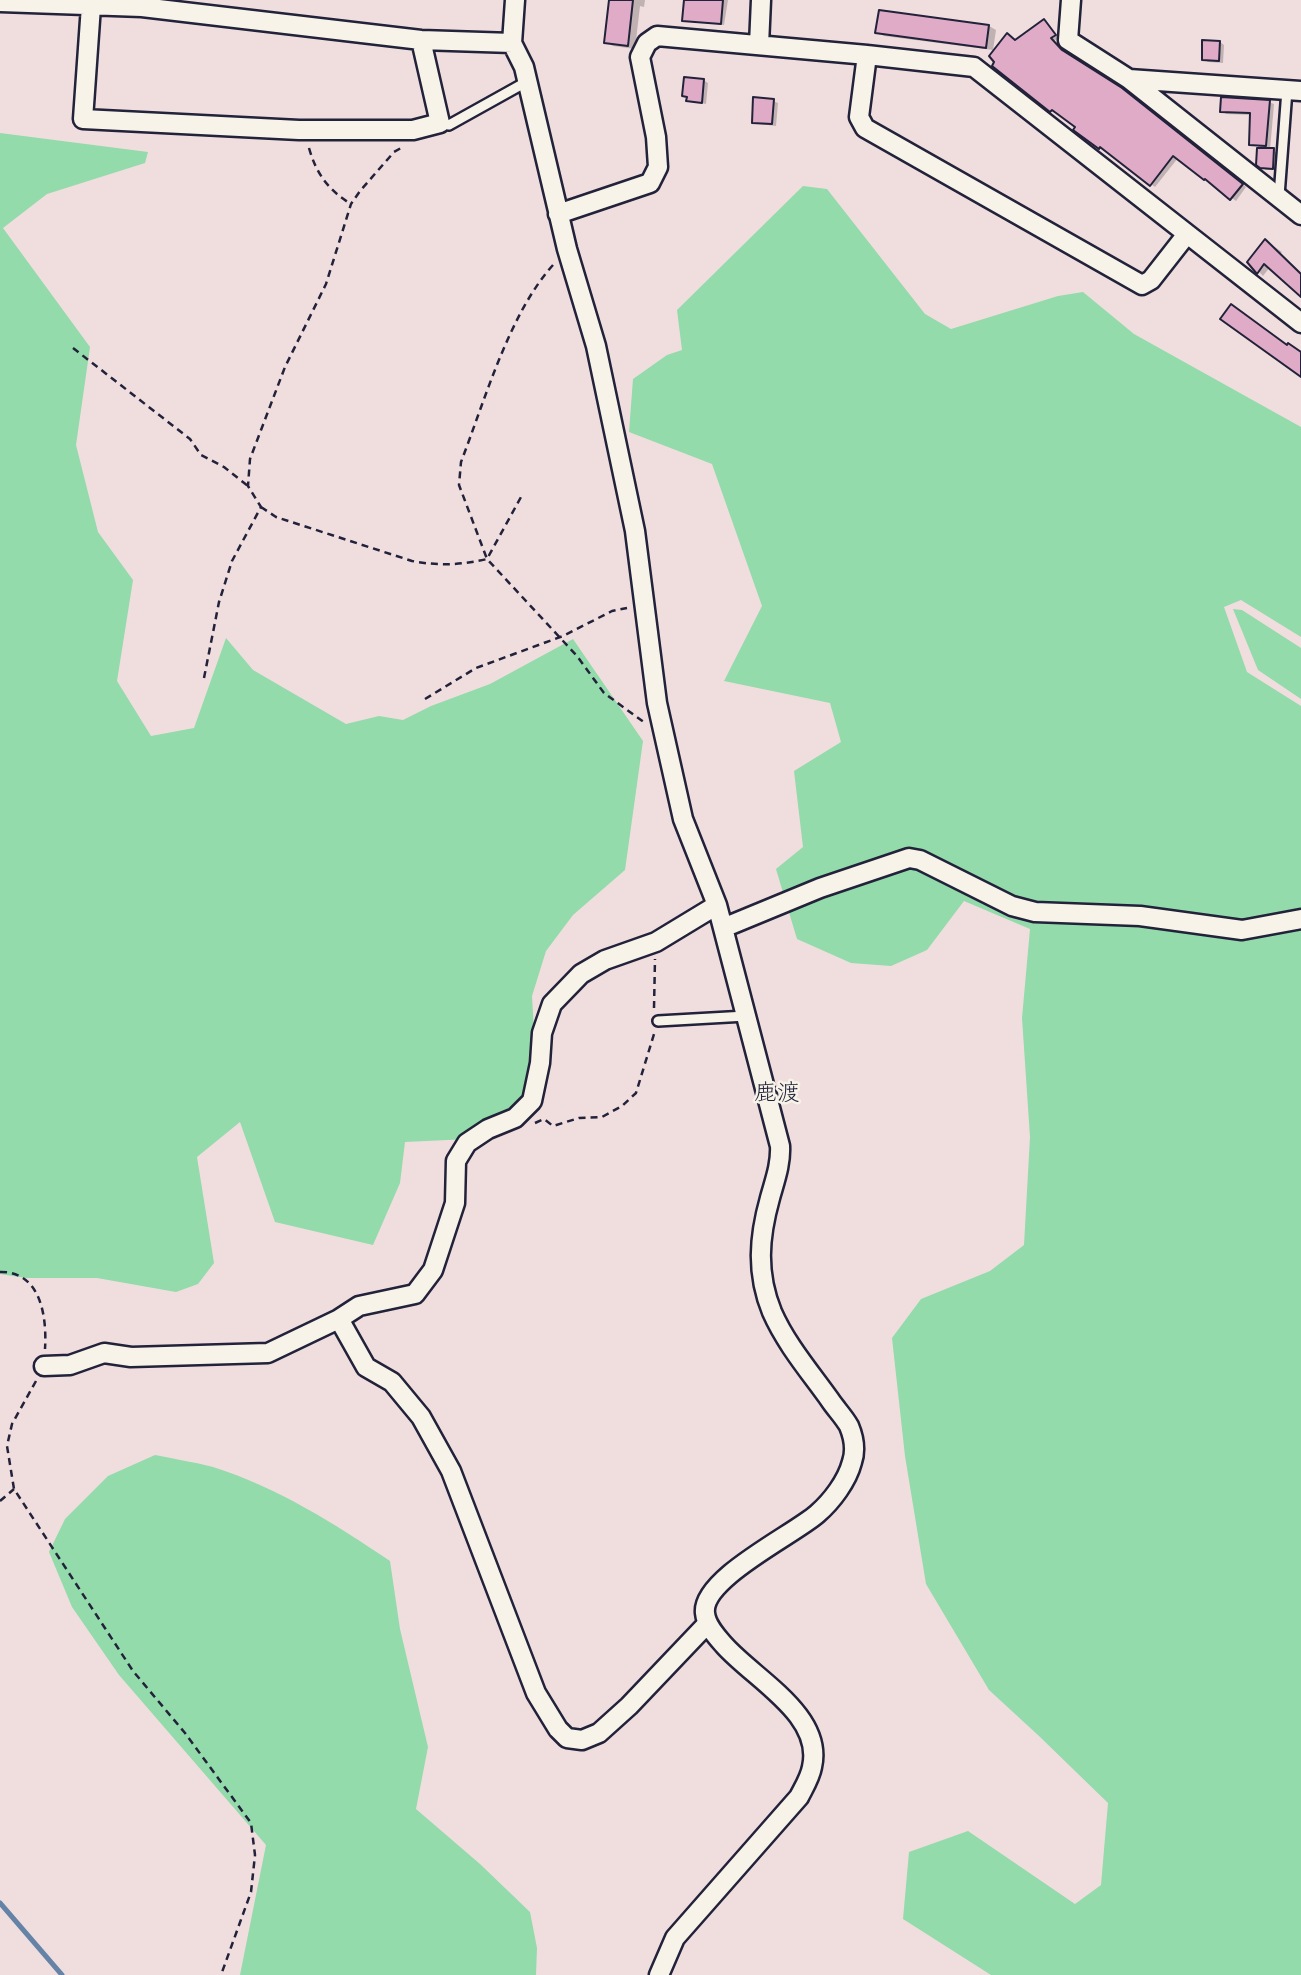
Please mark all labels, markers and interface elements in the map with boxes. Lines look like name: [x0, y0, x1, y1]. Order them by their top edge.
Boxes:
district label: 鹿渡: [754, 1080, 800, 1108]

